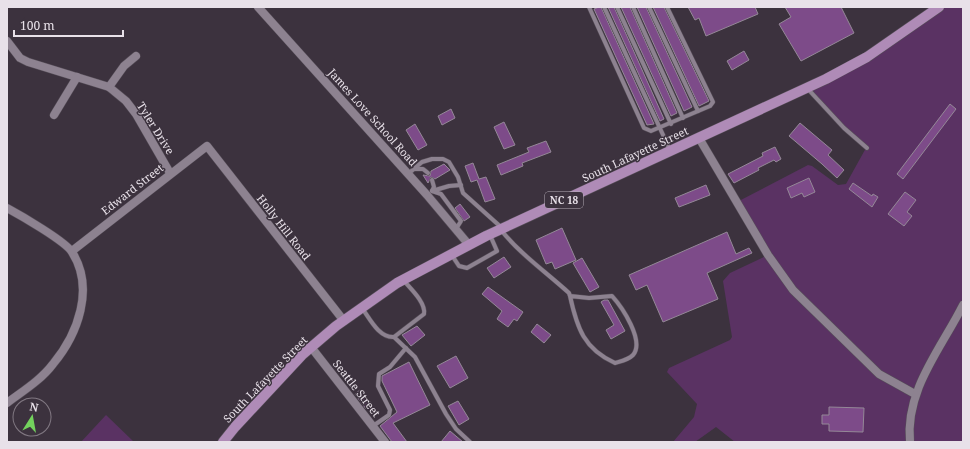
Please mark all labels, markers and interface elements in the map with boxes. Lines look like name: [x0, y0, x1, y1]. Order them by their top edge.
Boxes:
scale bar: [14, 12, 123, 38]
text: 100 m: [20, 17, 55, 34]
street label: James Love School Road: [324, 64, 421, 169]
street label: Tyler Drive: [134, 99, 178, 157]
street label: South Lafayette Street: [580, 123, 691, 185]
street label: Edward Street: [98, 160, 166, 218]
street label: Holly Hill Road: [254, 191, 314, 263]
road number: NC 18: [545, 192, 583, 208]
street label: South Lafayette Street: [220, 332, 311, 426]
street label: Seattle Street: [330, 356, 384, 420]
north arrow: [12, 397, 52, 437]
text: N: [28, 399, 40, 415]

